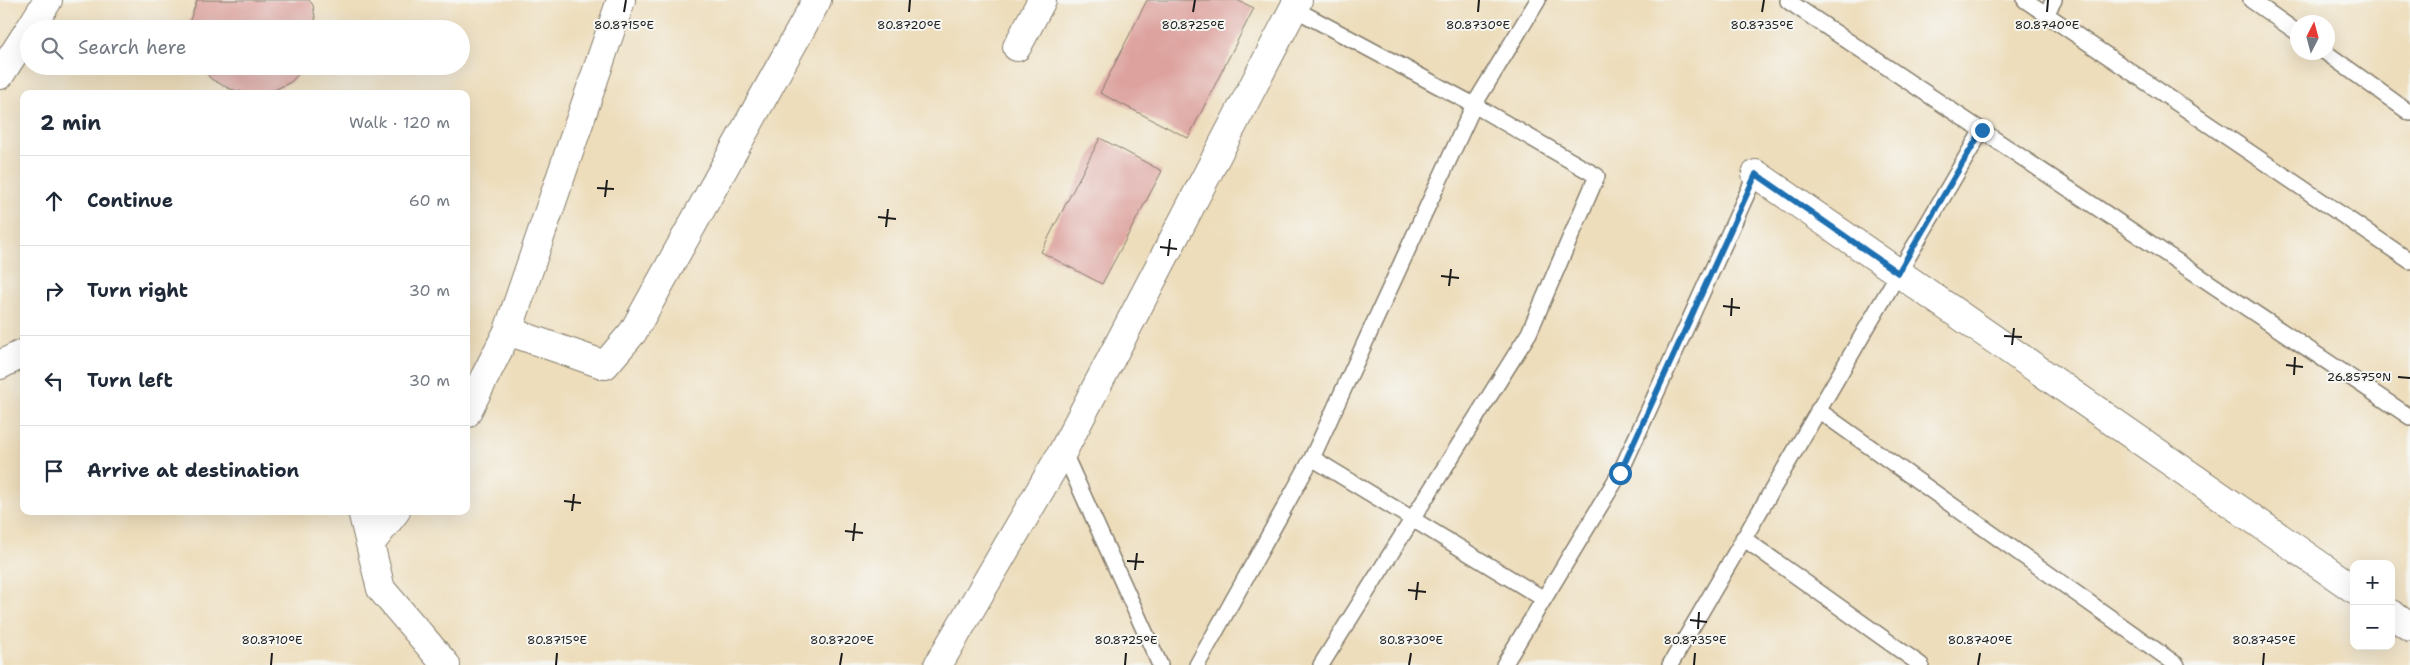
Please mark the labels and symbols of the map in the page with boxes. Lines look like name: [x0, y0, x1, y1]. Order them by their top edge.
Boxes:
north arrow: [2290, 15, 2335, 60]
text: 80.8715°E: [594, 17, 654, 33]
text: 80.8720°E: [877, 17, 941, 33]
text: 80.8725°E: [1162, 17, 1224, 33]
text: 80.8730°E: [1446, 17, 1510, 33]
text: 80.8735°E: [1731, 17, 1794, 33]
text: 80.8740°E: [2015, 17, 2079, 33]
route end: [1971, 119, 1994, 142]
text: 26.8575°N: [2327, 369, 2391, 385]
route start: [1609, 462, 1632, 485]
text: 80.8710°E: [242, 632, 302, 648]
text: 80.8715°E: [527, 632, 587, 648]
text: 80.8720°E: [810, 632, 874, 648]
text: 80.8725°E: [1095, 632, 1157, 648]
text: 80.8730°E: [1379, 632, 1443, 648]
text: 80.8735°E: [1664, 632, 1727, 648]
text: 80.8740°E: [1948, 632, 2012, 648]
text: 80.8745°E: [2232, 632, 2296, 648]

